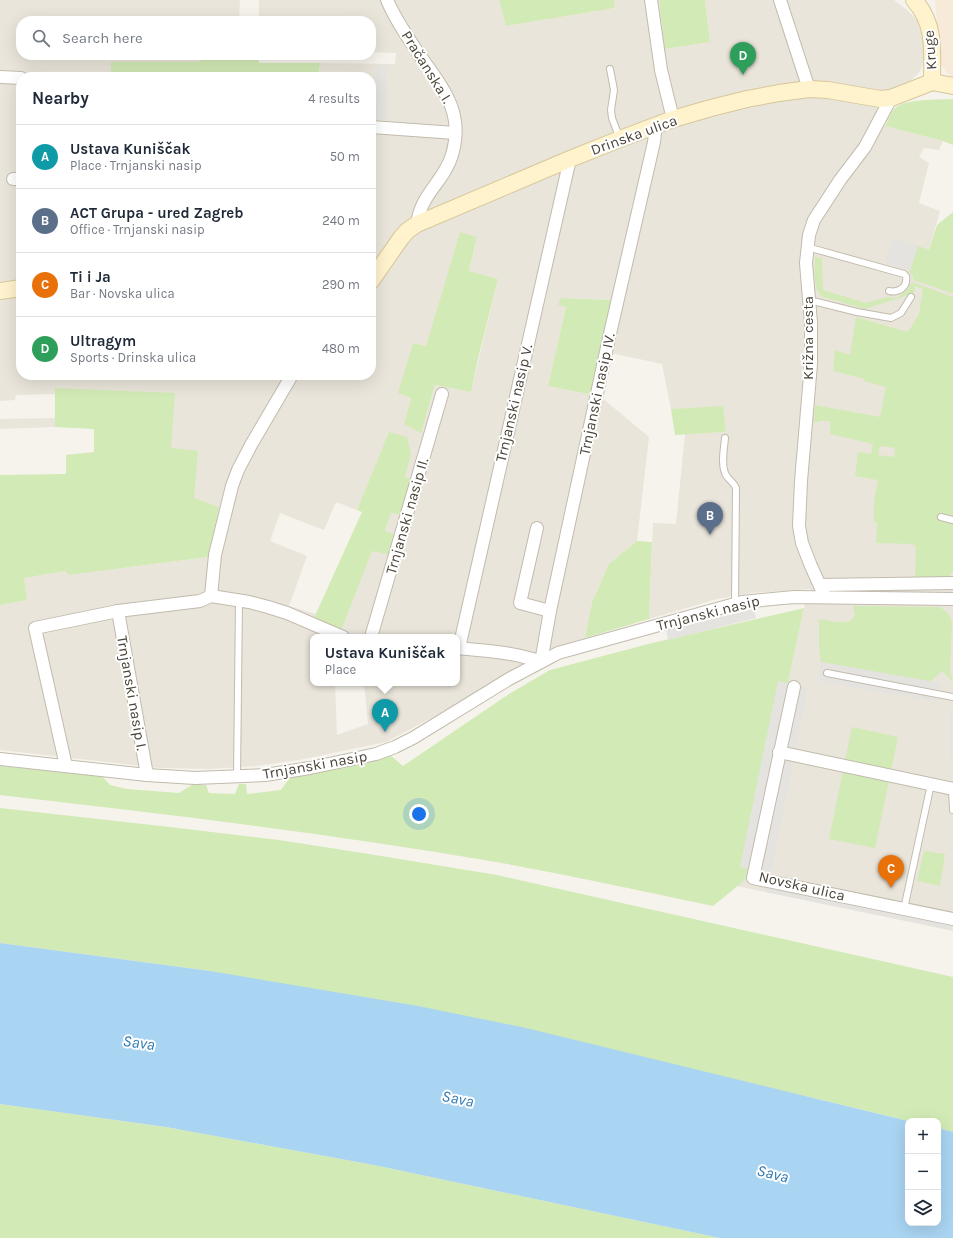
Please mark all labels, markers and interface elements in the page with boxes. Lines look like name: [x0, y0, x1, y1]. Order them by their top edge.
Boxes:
search box: [16, 16, 376, 60]
icon: search: [30, 27, 52, 49]
street label: Pračanska I.: [398, 27, 457, 107]
text: Search here: [62, 29, 143, 47]
street label: Kruge: [920, 30, 940, 70]
pin: D: [730, 42, 756, 75]
text: Nearby: [32, 88, 89, 108]
text: 4 results: [308, 91, 360, 106]
street label: Drinska ulica: [588, 111, 680, 159]
text: Ustava Kuniščak: [70, 140, 190, 158]
text: A: [41, 149, 49, 164]
text: 50 m: [330, 149, 360, 164]
text: Place · Trnjanski nasip: [70, 158, 201, 173]
text: ACT Grupa - ured Zagreb: [70, 204, 243, 222]
text: B: [41, 213, 49, 228]
text: 240 m: [322, 213, 360, 228]
text: Office · Trnjanski nasip: [70, 222, 205, 237]
text: Ti i Ja: [70, 268, 111, 286]
text: C: [41, 277, 49, 292]
text: 290 m: [322, 277, 360, 292]
text: Bar · Novska ulica: [70, 286, 175, 301]
street label: Križna cesta: [799, 296, 817, 380]
street label: Trnjanski nasip IV.: [575, 331, 619, 457]
text: Ultragym: [70, 332, 136, 350]
text: D: [41, 341, 49, 356]
text: 480 m: [322, 341, 360, 356]
street label: Trnjanski nasip V.: [492, 342, 536, 464]
text: Sports · Drinska ulica: [70, 350, 196, 365]
street label: Trnjanski nasip II.: [382, 455, 432, 576]
pin: B: [697, 502, 723, 535]
street label: Trnjanski nasip: [655, 591, 761, 635]
street label: Trnjanski nasip I.: [113, 634, 151, 752]
popup: [310, 634, 460, 686]
text: Ustava Kuniščak: [325, 644, 445, 662]
text: Place: [325, 662, 356, 677]
pin: A: [372, 699, 398, 732]
street label: Trnjanski nasip: [261, 747, 369, 783]
your location: [409, 804, 429, 824]
pin: C: [878, 855, 904, 888]
street label: Novska ulica: [757, 867, 847, 905]
water label: Sava: [122, 1031, 156, 1054]
water label: Sava: [440, 1086, 475, 1111]
map controls: [905, 1118, 941, 1226]
button: +: [905, 1118, 941, 1154]
button: −: [905, 1154, 941, 1190]
water label: Sava: [755, 1160, 791, 1187]
button: layers: [905, 1190, 941, 1226]

